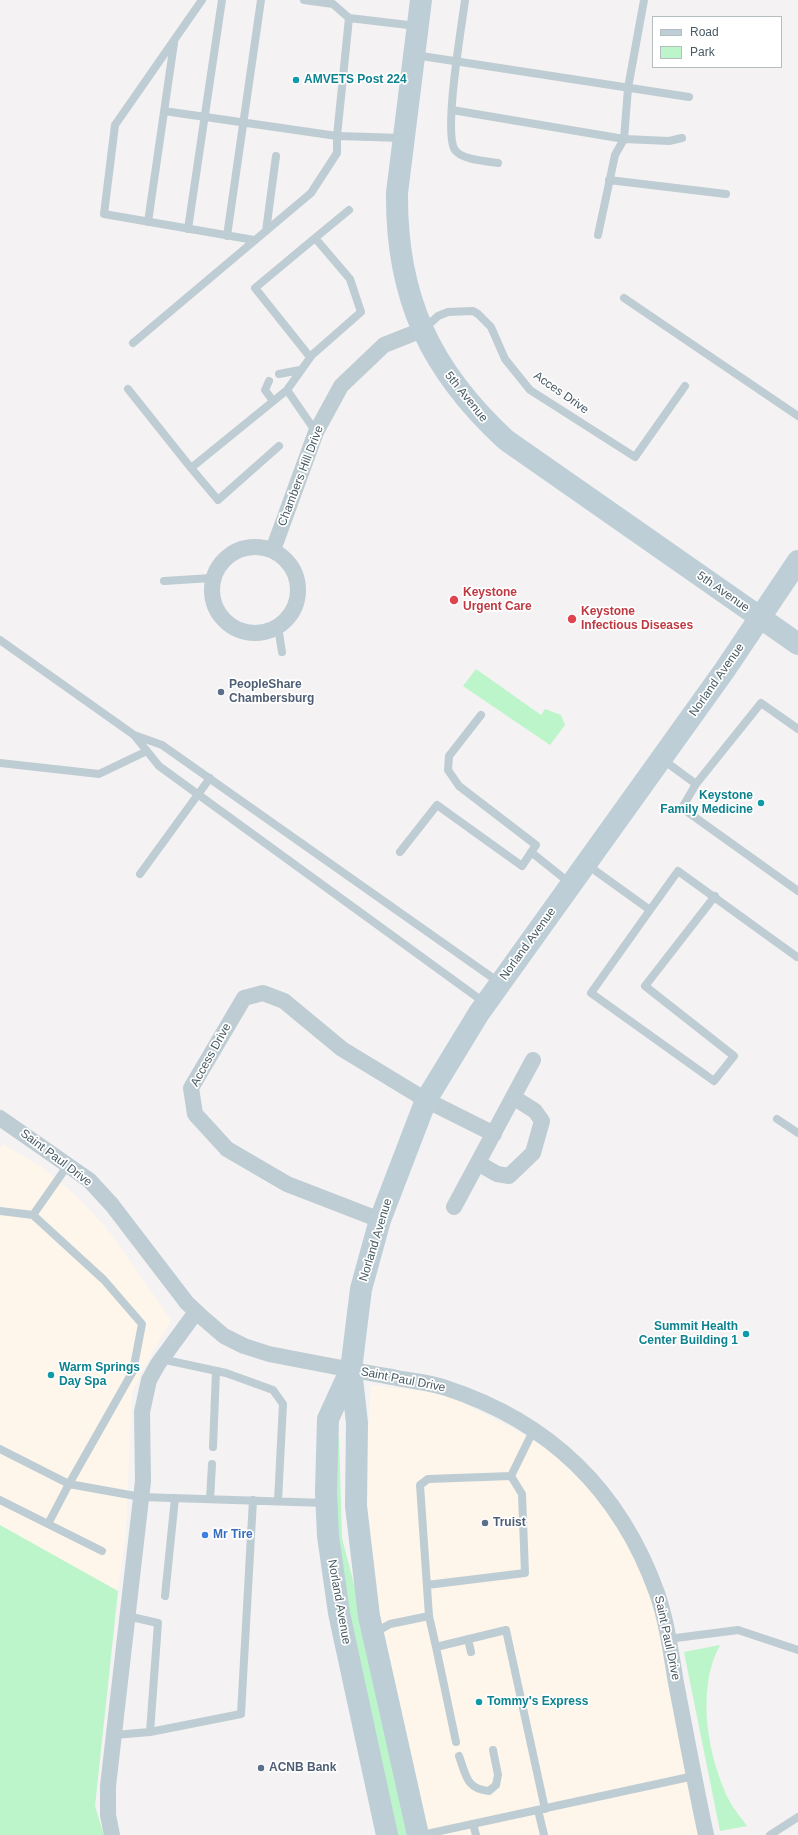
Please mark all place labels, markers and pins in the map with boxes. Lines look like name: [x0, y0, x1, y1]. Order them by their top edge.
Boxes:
place label: AMVETS Post 224: [304, 73, 407, 87]
marker: AMVETS Post 224: [291, 75, 301, 85]
place label: Keystone Urgent Care: [463, 586, 532, 614]
marker: Keystone Urgent Care: [448, 594, 460, 606]
place label: Keystone Infectious Diseases: [581, 605, 693, 633]
marker: Keystone Infectious Diseases: [566, 613, 578, 625]
place label: PeopleShare Chambersburg: [229, 678, 314, 706]
marker: PeopleShare Chambersburg: [216, 687, 226, 697]
place label: Keystone Family Medicine: [660, 789, 753, 817]
marker: Keystone Family Medicine: [756, 798, 766, 808]
place label: Summit Health Center Building 1: [639, 1320, 738, 1348]
marker: Summit Health Center Building 1: [741, 1329, 751, 1339]
place label: Warm Springs Day Spa: [59, 1361, 140, 1389]
marker: Warm Springs Day Spa: [46, 1370, 56, 1380]
place label: Truist: [493, 1516, 526, 1530]
marker: Truist: [480, 1518, 490, 1528]
place label: Mr Tire: [213, 1528, 253, 1542]
marker: Mr Tire: [200, 1530, 210, 1540]
place label: Tommy's Express: [487, 1695, 588, 1709]
marker: Tommy's Express: [474, 1697, 484, 1707]
place label: ACNB Bank: [269, 1761, 336, 1775]
marker: ACNB Bank: [256, 1763, 266, 1773]

